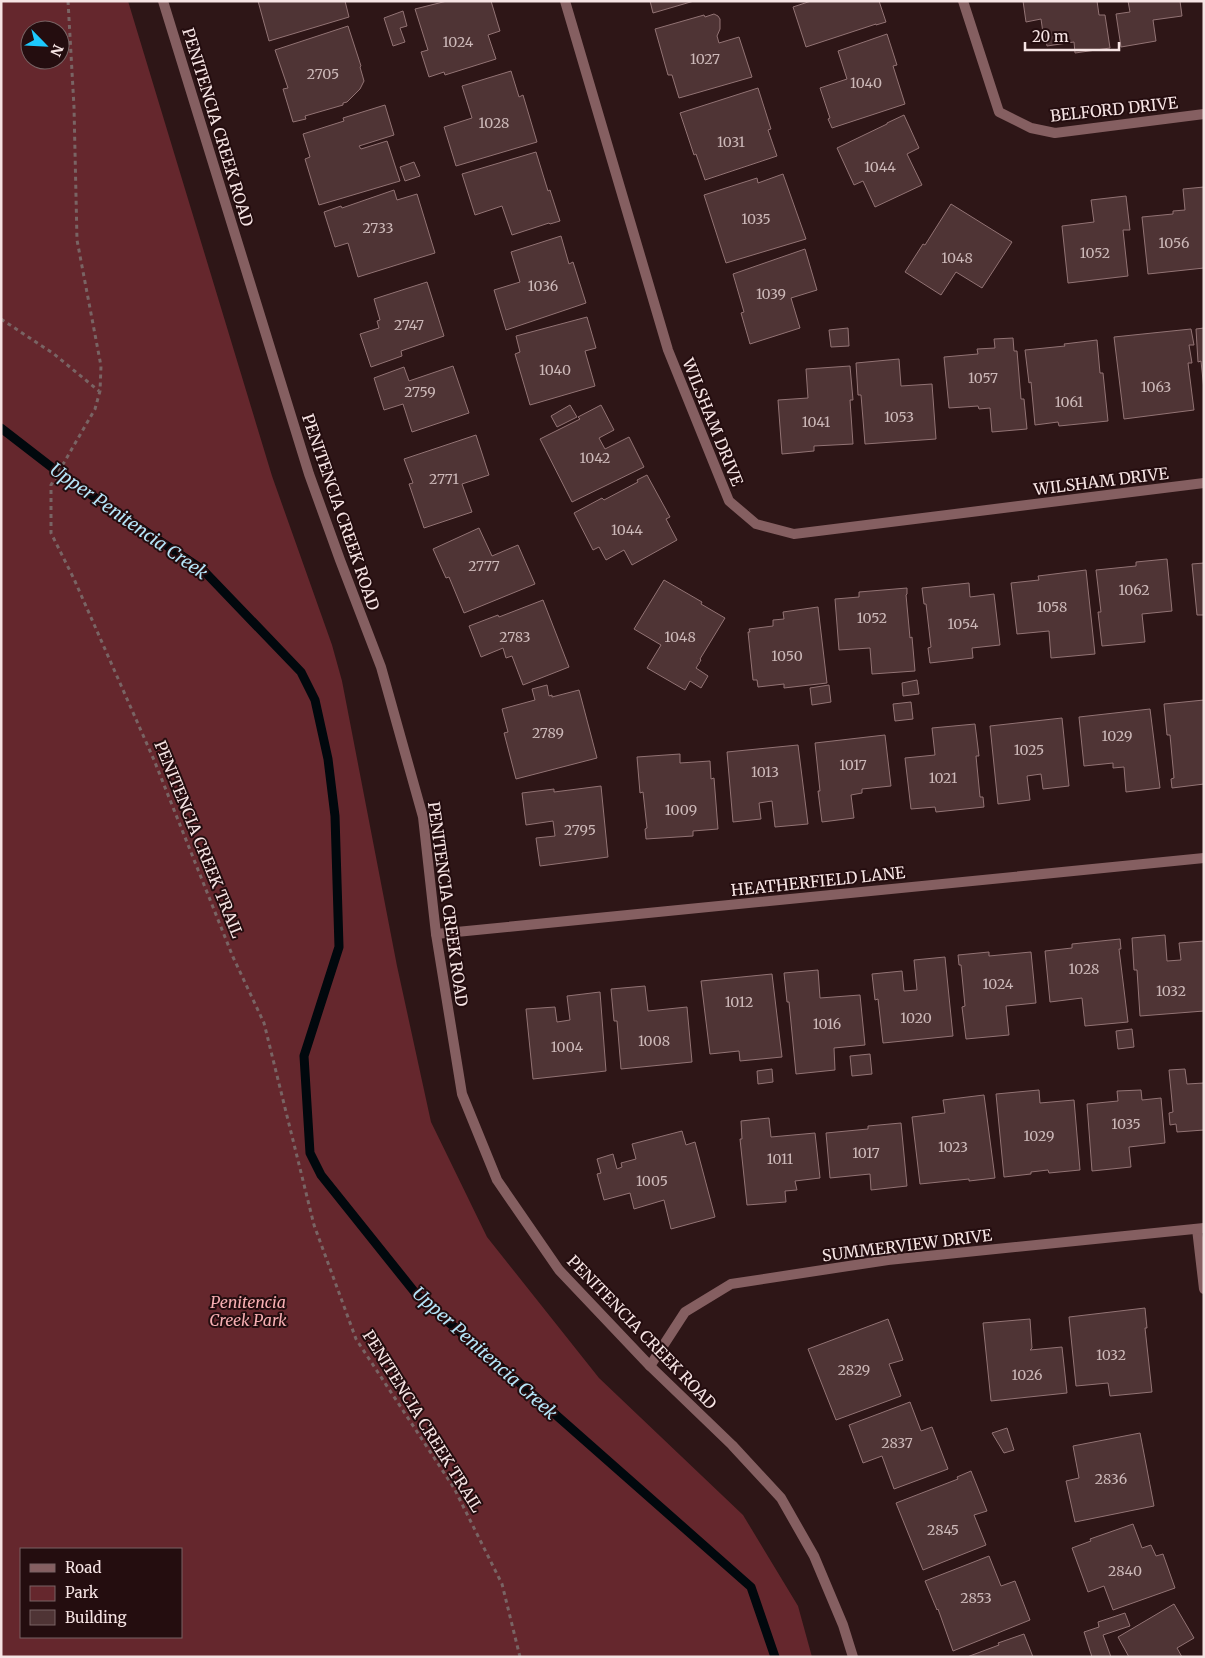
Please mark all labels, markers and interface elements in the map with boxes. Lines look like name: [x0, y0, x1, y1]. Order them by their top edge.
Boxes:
north arrow: [20, 20, 70, 70]
scale bar: [1025, 20, 1119, 52]
street label: PENITENCIA CREEK ROAD: [178, 25, 258, 229]
text: 20 m: [1032, 27, 1069, 46]
house number: 1024: [443, 33, 474, 51]
text: N: [46, 42, 67, 59]
house number: 1027: [690, 50, 720, 68]
house number: 2705: [307, 65, 339, 83]
house number: 1040: [850, 74, 882, 92]
street label: BELFORD DRIVE: [1049, 92, 1180, 126]
house number: 1028: [479, 114, 509, 132]
house number: 1031: [717, 133, 745, 151]
house number: 1044: [864, 158, 896, 176]
house number: 1035: [741, 210, 771, 228]
house number: 2733: [363, 219, 393, 237]
house number: 1056: [1159, 234, 1189, 252]
house number: 1052: [1080, 244, 1110, 262]
house number: 1048: [941, 249, 973, 267]
house number: 1036: [528, 277, 558, 295]
house number: 1039: [756, 285, 786, 303]
house number: 2747: [394, 316, 424, 334]
street label: WILSHAM DRIVE: [678, 354, 748, 489]
house number: 1040: [539, 361, 571, 379]
house number: 1057: [968, 369, 998, 387]
house number: 1063: [1141, 378, 1171, 396]
house number: 2759: [404, 383, 436, 401]
house number: 1061: [1055, 393, 1083, 411]
house number: 1053: [884, 408, 914, 426]
street label: PENITENCIA CREEK ROAD: [298, 411, 384, 613]
house number: 1041: [802, 413, 830, 431]
house number: 1042: [580, 449, 610, 467]
water label: Upper Penitencia Creek: [46, 458, 213, 584]
street label: WILSHAM DRIVE: [1031, 463, 1170, 499]
house number: 2771: [429, 470, 459, 488]
house number: 1044: [611, 521, 643, 539]
house number: 2777: [468, 557, 500, 575]
house number: 1062: [1119, 581, 1149, 599]
house number: 1058: [1037, 598, 1067, 616]
house number: 1052: [857, 609, 887, 627]
house number: 1054: [948, 615, 979, 633]
house number: 2783: [499, 628, 531, 646]
house number: 1048: [664, 628, 696, 646]
house number: 1050: [771, 647, 803, 665]
house number: 2789: [532, 724, 564, 742]
house number: 1029: [1102, 727, 1132, 745]
street label: PENITENCIA CREEK TRAIL: [150, 737, 248, 941]
house number: 1025: [1014, 741, 1044, 759]
house number: 1017: [839, 756, 867, 774]
house number: 1013: [751, 763, 779, 781]
house number: 1021: [929, 769, 957, 787]
street label: PENITENCIA CREEK ROAD: [424, 800, 472, 1008]
house number: 1009: [665, 801, 697, 819]
house number: 2795: [564, 821, 596, 839]
street label: HEATHERFIELD LANE: [730, 862, 907, 900]
house number: 1028: [1069, 960, 1099, 978]
house number: 1024: [983, 975, 1014, 993]
house number: 1032: [1156, 982, 1186, 1000]
house number: 1012: [725, 993, 753, 1011]
house number: 1020: [900, 1009, 932, 1027]
house number: 1016: [813, 1015, 841, 1033]
house number: 1008: [638, 1032, 670, 1050]
house number: 1004: [551, 1038, 584, 1056]
house number: 1035: [1111, 1115, 1141, 1133]
house number: 1029: [1024, 1127, 1054, 1145]
house number: 1023: [938, 1138, 968, 1156]
house number: 1017: [852, 1144, 880, 1162]
house number: 1011: [767, 1150, 793, 1168]
house number: 1005: [636, 1172, 668, 1190]
street label: SUMMERVIEW DRIVE: [821, 1225, 994, 1265]
street label: PENITENCIA CREEK ROAD: [563, 1251, 721, 1413]
water label: Upper Penitencia Creek: [408, 1282, 563, 1424]
park label: Penitencia Creek Park: [209, 1292, 287, 1330]
street label: PENITENCIA CREEK TRAIL: [359, 1326, 487, 1516]
house number: 1032: [1096, 1346, 1126, 1364]
house number: 2829: [838, 1361, 870, 1379]
house number: 1026: [1012, 1366, 1042, 1384]
house number: 2837: [881, 1434, 913, 1452]
house number: 2836: [1095, 1470, 1127, 1488]
house number: 2845: [927, 1521, 959, 1539]
legend: [20, 1548, 182, 1638]
text: Road: [65, 1558, 101, 1577]
house number: 2840: [1108, 1562, 1142, 1580]
text: Park: [65, 1583, 99, 1602]
house number: 2853: [960, 1589, 992, 1607]
text: Building: [65, 1608, 127, 1627]

